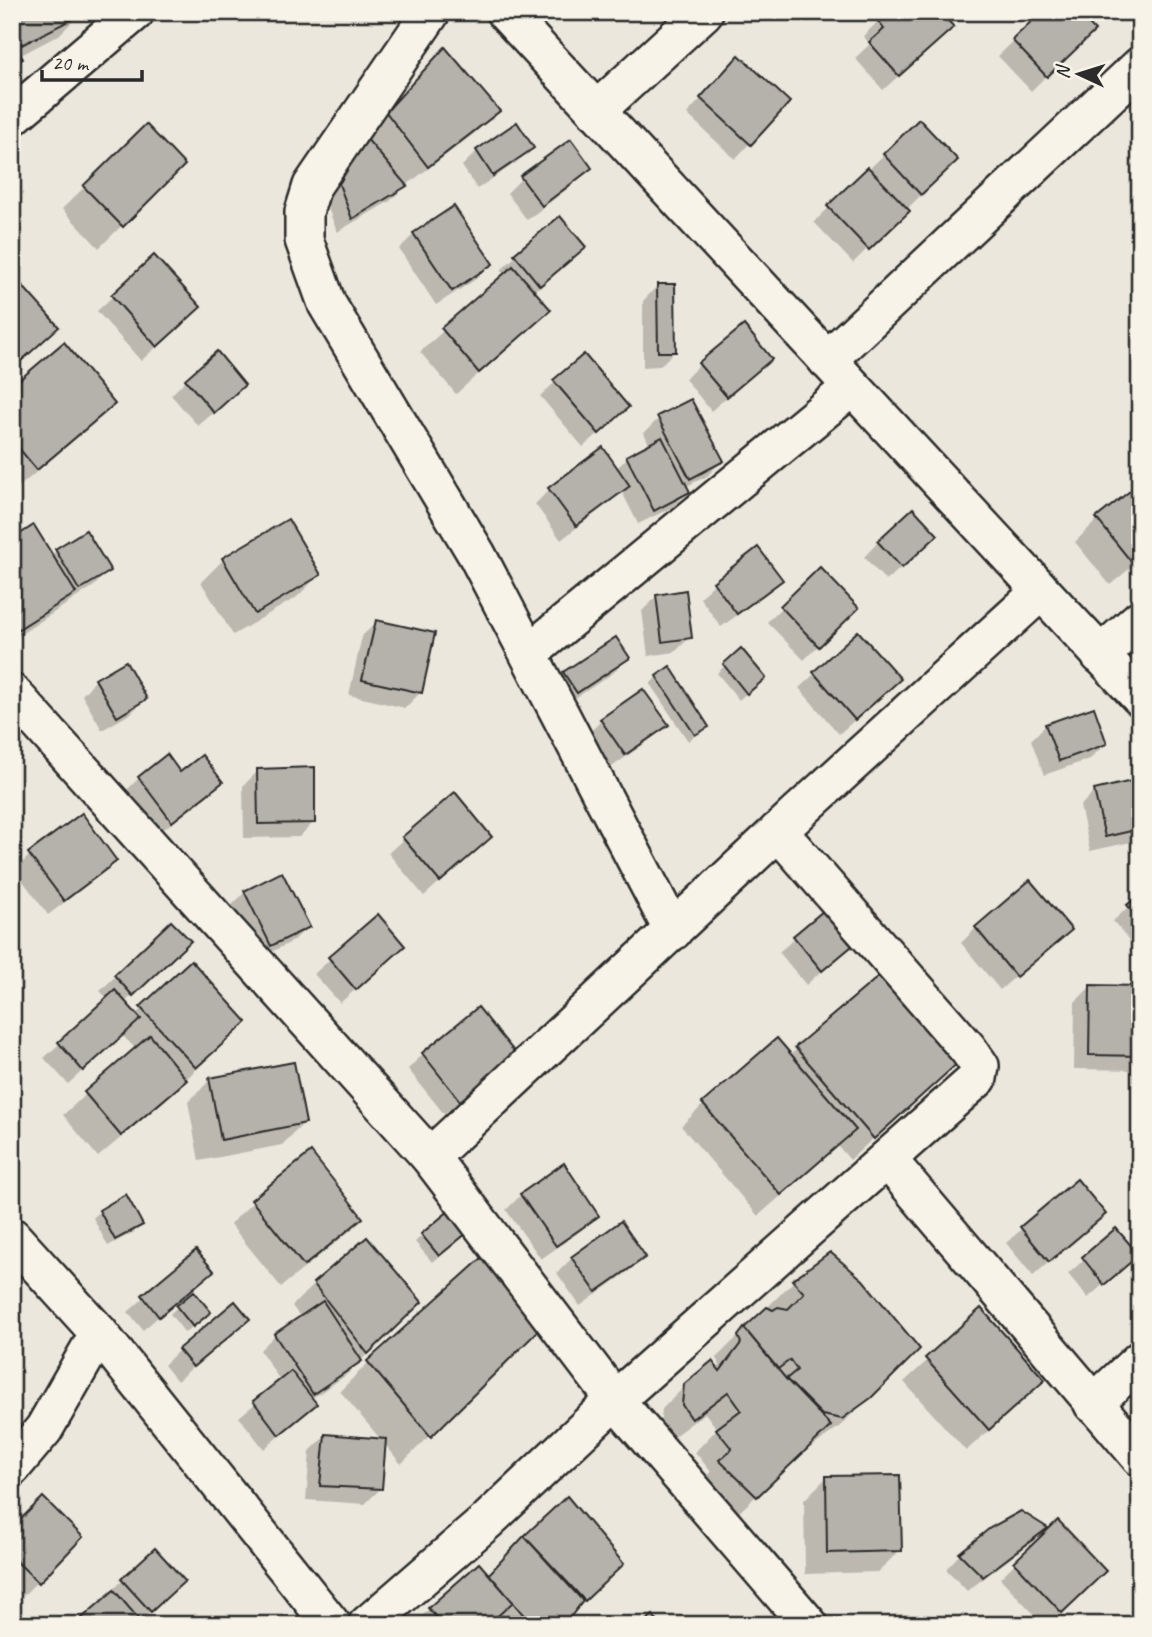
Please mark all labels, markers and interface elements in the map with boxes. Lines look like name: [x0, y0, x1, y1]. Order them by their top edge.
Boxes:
scale bar: [42, 38, 142, 82]
north arrow: [1044, 38, 1114, 108]
text: 20 m: [52, 50, 90, 76]
text: N: [1051, 63, 1076, 80]

